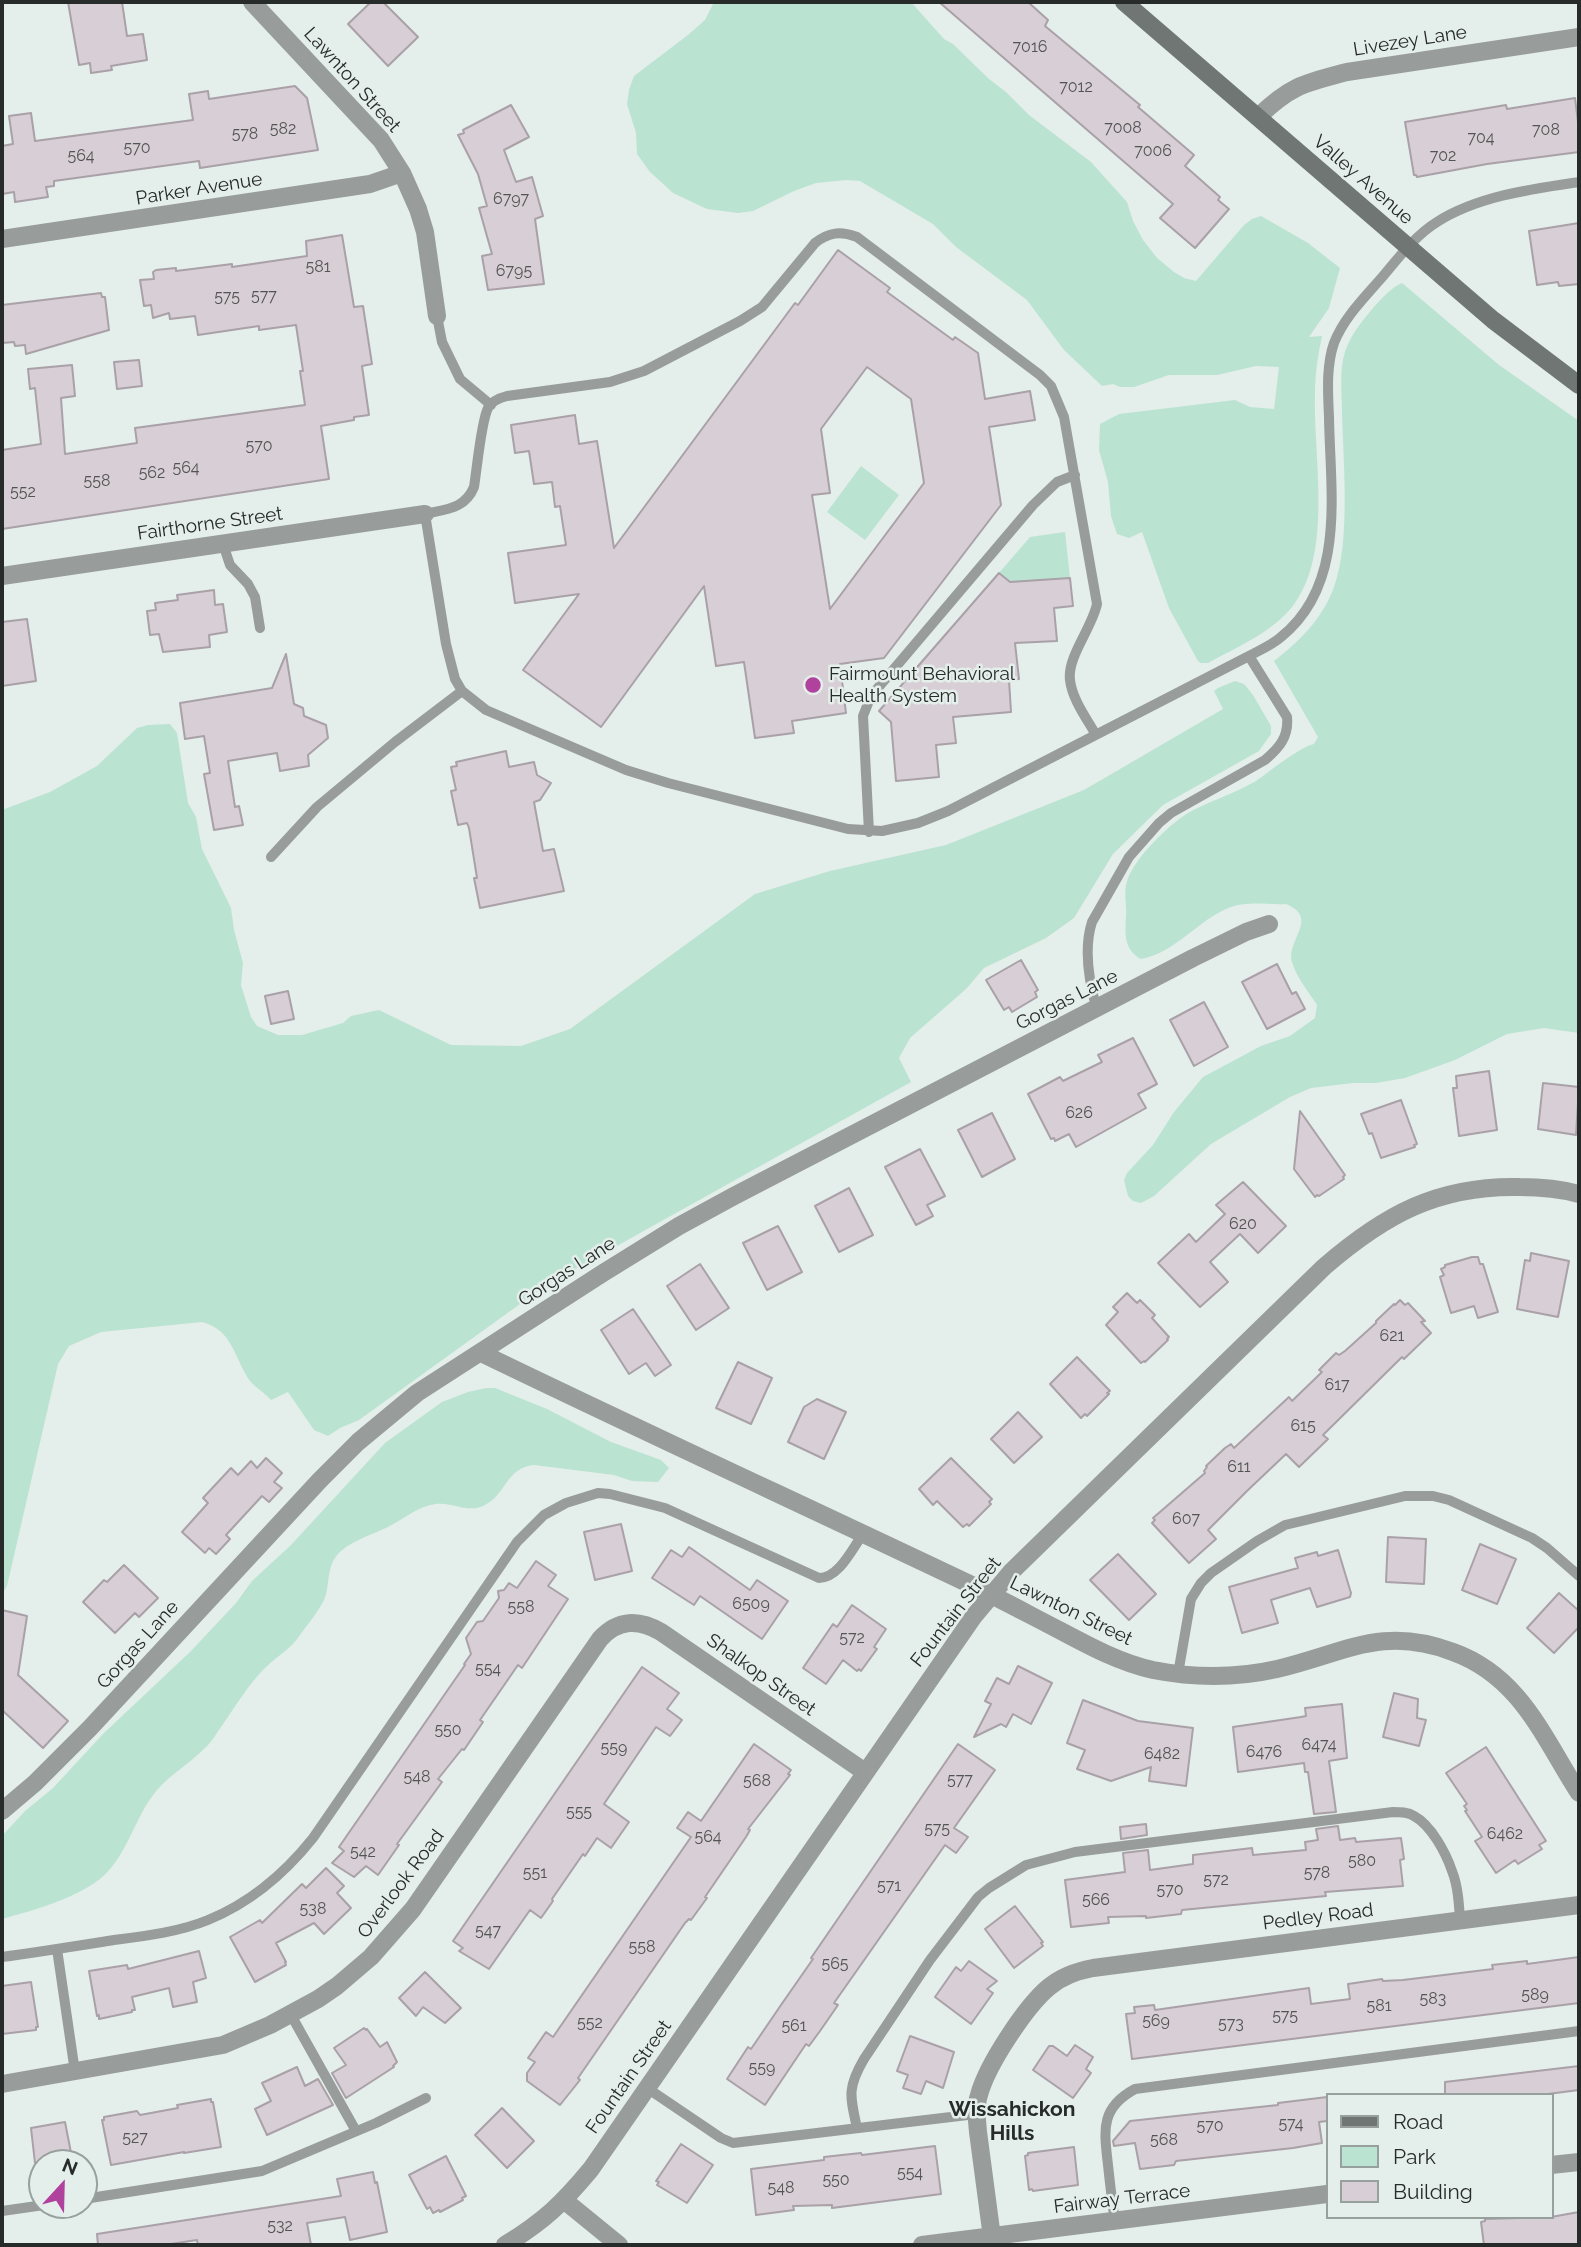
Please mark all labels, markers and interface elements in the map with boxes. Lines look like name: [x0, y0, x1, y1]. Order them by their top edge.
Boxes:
street label: Livezey Lane: [1352, 21, 1468, 61]
street label: Lawnton Street: [299, 23, 405, 137]
house number: 7016: [1013, 37, 1047, 57]
house number: 7012: [1059, 77, 1093, 97]
house number: 7008: [1104, 118, 1142, 138]
house number: 582: [270, 119, 296, 139]
house number: 708: [1532, 120, 1560, 140]
house number: 578: [232, 124, 258, 144]
house number: 704: [1467, 128, 1495, 148]
street label: Valley Avenue: [1308, 130, 1418, 230]
house number: 570: [124, 138, 150, 158]
house number: 7006: [1134, 141, 1172, 161]
house number: 564: [67, 146, 95, 166]
house number: 702: [1430, 146, 1456, 166]
street label: Parker Avenue: [134, 168, 264, 210]
house number: 6797: [493, 189, 529, 209]
house number: 581: [305, 257, 331, 277]
house number: 6795: [496, 261, 532, 281]
house number: 577: [251, 286, 277, 306]
house number: 575: [214, 287, 240, 307]
house number: 570: [246, 436, 272, 456]
house number: 564: [172, 458, 200, 478]
house number: 562: [139, 463, 165, 483]
house number: 558: [84, 471, 110, 491]
house number: 552: [10, 482, 36, 502]
street label: Fairthorne Street: [136, 503, 284, 545]
place label: Fairmount Behavioral Health System: [829, 663, 1015, 707]
marker: Fairmount Behavioral Health System: [803, 675, 823, 695]
street label: Gorgas Lane: [1012, 965, 1122, 1035]
house number: 626: [1065, 1103, 1093, 1123]
house number: 620: [1229, 1214, 1257, 1234]
street label: Gorgas Lane: [514, 1232, 620, 1312]
house number: 621: [1380, 1326, 1404, 1346]
house number: 617: [1325, 1375, 1349, 1395]
house number: 615: [1290, 1416, 1316, 1436]
house number: 611: [1227, 1457, 1251, 1477]
house number: 607: [1172, 1509, 1200, 1529]
street label: Fountain Street: [906, 1552, 1006, 1672]
street label: Lawnton Street: [1006, 1571, 1136, 1651]
house number: 6509: [732, 1594, 770, 1614]
street label: Gorgas Lane: [92, 1596, 184, 1694]
house number: 558: [508, 1597, 534, 1617]
house number: 572: [839, 1628, 865, 1648]
street label: Shalkop Street: [702, 1629, 820, 1721]
house number: 554: [475, 1659, 501, 1679]
house number: 550: [434, 1720, 462, 1740]
house number: 6474: [1302, 1735, 1336, 1755]
house number: 559: [601, 1738, 627, 1758]
house number: 6476: [1246, 1742, 1282, 1762]
house number: 6482: [1144, 1744, 1180, 1764]
house number: 548: [404, 1767, 430, 1787]
house number: 577: [947, 1770, 973, 1790]
house number: 568: [743, 1771, 771, 1791]
house number: 555: [566, 1802, 592, 1822]
house number: 575: [924, 1819, 950, 1839]
house number: 6462: [1487, 1824, 1523, 1844]
street label: Overlook Road: [353, 1825, 449, 1943]
house number: 564: [694, 1827, 722, 1847]
house number: 542: [350, 1842, 376, 1862]
house number: 580: [1348, 1851, 1376, 1871]
house number: 551: [523, 1863, 547, 1883]
house number: 578: [1304, 1863, 1330, 1883]
house number: 572: [1203, 1870, 1229, 1890]
house number: 571: [877, 1876, 901, 1896]
house number: 570: [1157, 1880, 1183, 1900]
house number: 566: [1082, 1890, 1110, 1910]
house number: 538: [300, 1899, 326, 1919]
street label: Pedley Road: [1261, 1899, 1375, 1935]
house number: 547: [475, 1921, 501, 1941]
house number: 558: [629, 1937, 655, 1957]
house number: 565: [821, 1954, 849, 1974]
house number: 589: [1521, 1985, 1549, 2005]
house number: 583: [1420, 1989, 1446, 2009]
house number: 581: [1366, 1996, 1392, 2016]
house number: 575: [1272, 2006, 1298, 2026]
house number: 569: [1142, 2011, 1170, 2031]
house number: 552: [577, 2013, 603, 2033]
house number: 573: [1218, 2014, 1244, 2034]
street label: Fountain Street: [581, 2016, 677, 2138]
house number: 561: [781, 2016, 807, 2036]
house number: 559: [749, 2058, 775, 2078]
legend: [1326, 2093, 1553, 2219]
district label: Wissahickon Hills: [949, 2097, 1075, 2147]
text: Road: [1393, 2109, 1443, 2134]
house number: 574: [1278, 2114, 1304, 2134]
house number: 570: [1197, 2116, 1223, 2136]
house number: 527: [122, 2128, 148, 2148]
house number: 568: [1150, 2130, 1178, 2150]
text: Park: [1393, 2144, 1436, 2169]
north arrow: [28, 2149, 98, 2219]
text: N: [59, 2153, 81, 2179]
house number: 554: [897, 2163, 923, 2183]
house number: 550: [822, 2170, 850, 2190]
house number: 548: [768, 2178, 794, 2198]
street label: Fairway Terrace: [1052, 2179, 1192, 2219]
text: Building: [1393, 2179, 1473, 2204]
house number: 532: [267, 2216, 293, 2236]

